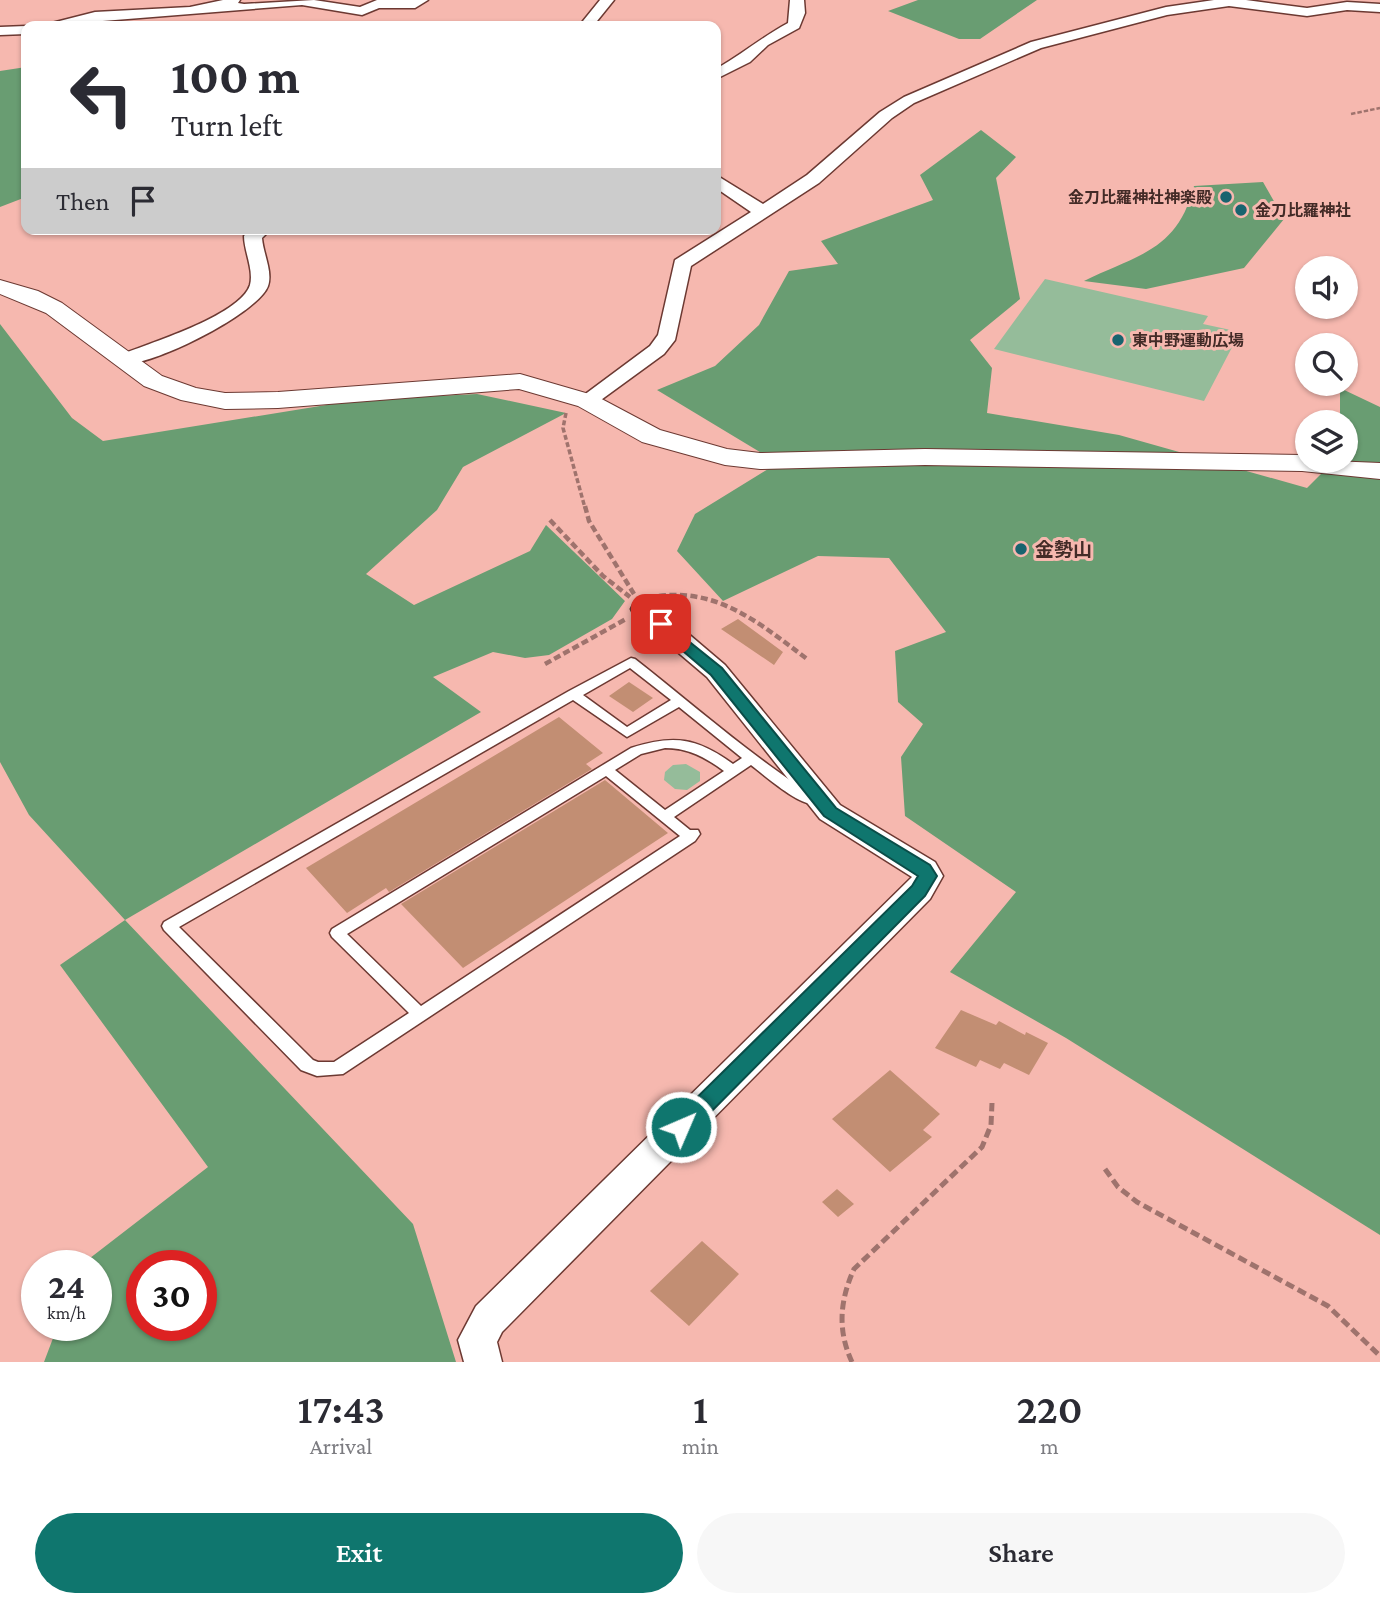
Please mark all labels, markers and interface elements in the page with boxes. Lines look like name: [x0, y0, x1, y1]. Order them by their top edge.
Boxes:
icon: left: [56, 49, 147, 140]
text: 100 m: [171, 49, 300, 104]
text: Turn left: [171, 107, 282, 143]
icon: arrive: [124, 182, 162, 220]
text: Then: [56, 187, 110, 216]
place label: 金刀比羅神社神楽殿: [1068, 188, 1212, 206]
marker: 金刀比羅神社神楽殿: [1218, 189, 1234, 205]
place label: 金刀比羅神社: [1255, 201, 1351, 219]
marker: 金刀比羅神社: [1233, 202, 1249, 218]
map controls: [1295, 256, 1358, 473]
button: sound: [1295, 256, 1358, 319]
marker: 東中野運動広場: [1110, 332, 1126, 348]
place label: 東中野運動広場: [1132, 332, 1244, 349]
button: search: [1295, 333, 1358, 396]
button: layers: [1295, 410, 1358, 473]
place label: 金勢山: [1035, 539, 1092, 560]
marker: 金勢山: [1013, 541, 1029, 557]
pin: [631, 594, 691, 654]
icon: arrive: [642, 605, 680, 643]
position arrow: [644, 1090, 718, 1164]
speed limit sign: 30: [126, 1250, 217, 1341]
text: 24: [48, 1267, 85, 1306]
text: km/h: [47, 1303, 86, 1323]
text: 17:43: [297, 1385, 385, 1432]
text: 1: [693, 1385, 708, 1432]
text: 220: [1016, 1385, 1082, 1432]
text: Arrival: [310, 1433, 372, 1459]
text: min: [682, 1433, 719, 1459]
text: m: [1040, 1433, 1059, 1459]
button: Exit: [35, 1513, 683, 1593]
button: Share: [697, 1513, 1345, 1593]

